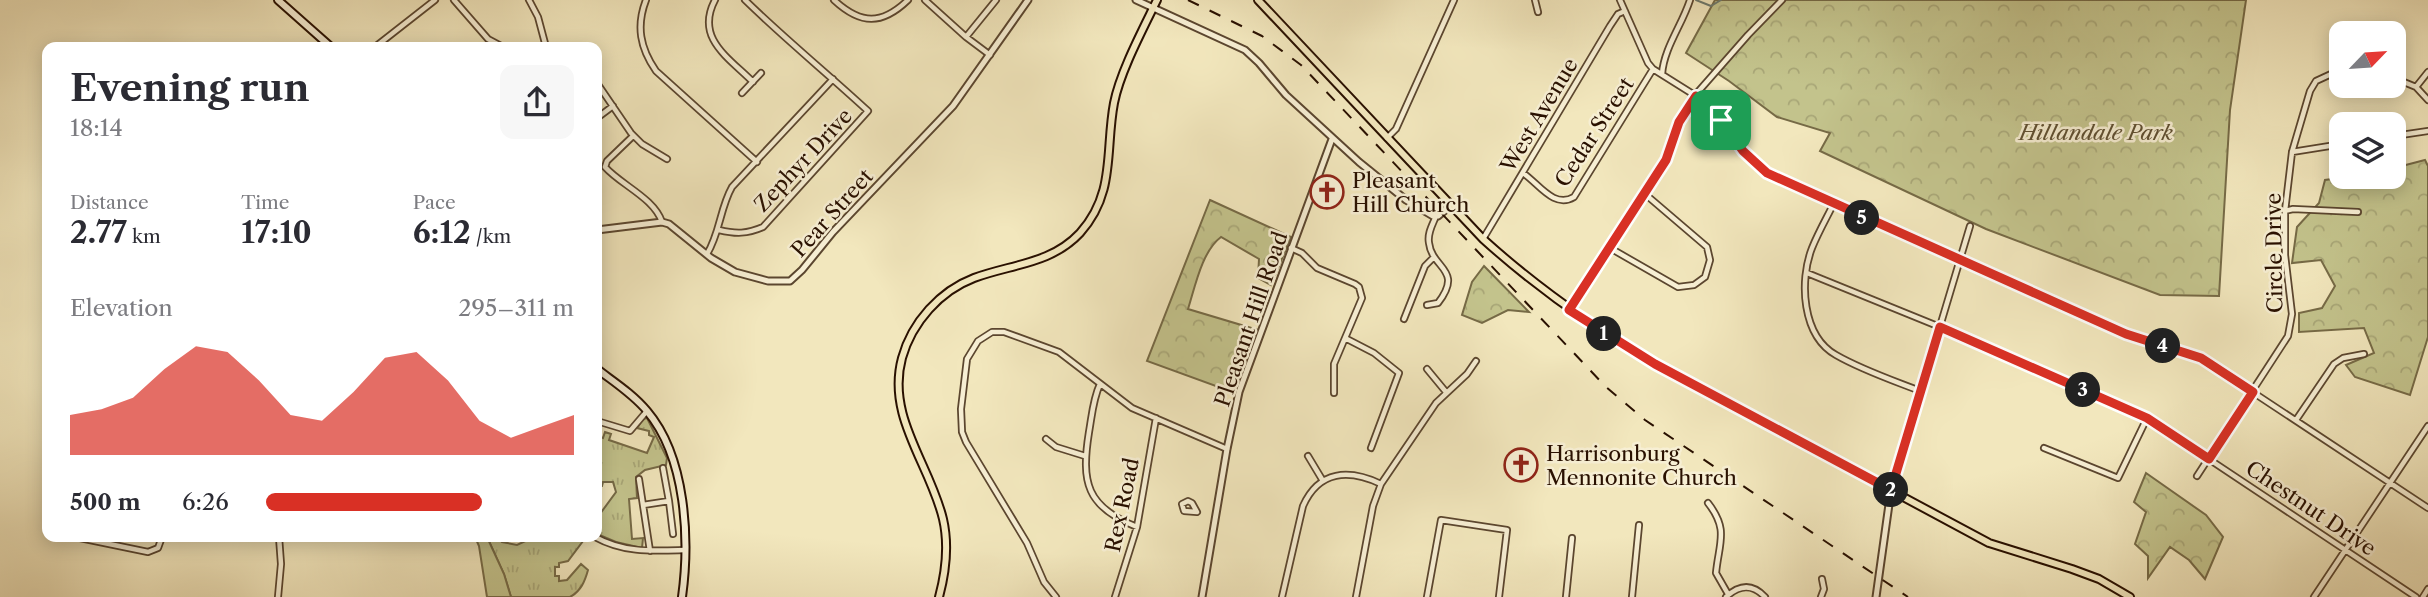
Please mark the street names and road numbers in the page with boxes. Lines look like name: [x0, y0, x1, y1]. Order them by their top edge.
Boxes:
street label: West Avenue: [1495, 53, 1583, 178]
street label: Cedar Street: [1549, 72, 1639, 191]
street label: Zephyr Drive: [749, 103, 857, 217]
street label: Pear Street: [786, 163, 878, 262]
street label: Circle Drive: [2260, 193, 2288, 313]
street label: Pleasant Hill Road: [1209, 228, 1293, 410]
street label: Rex Road: [1100, 455, 1144, 554]
street label: Chestnut Drive: [2241, 455, 2381, 561]

